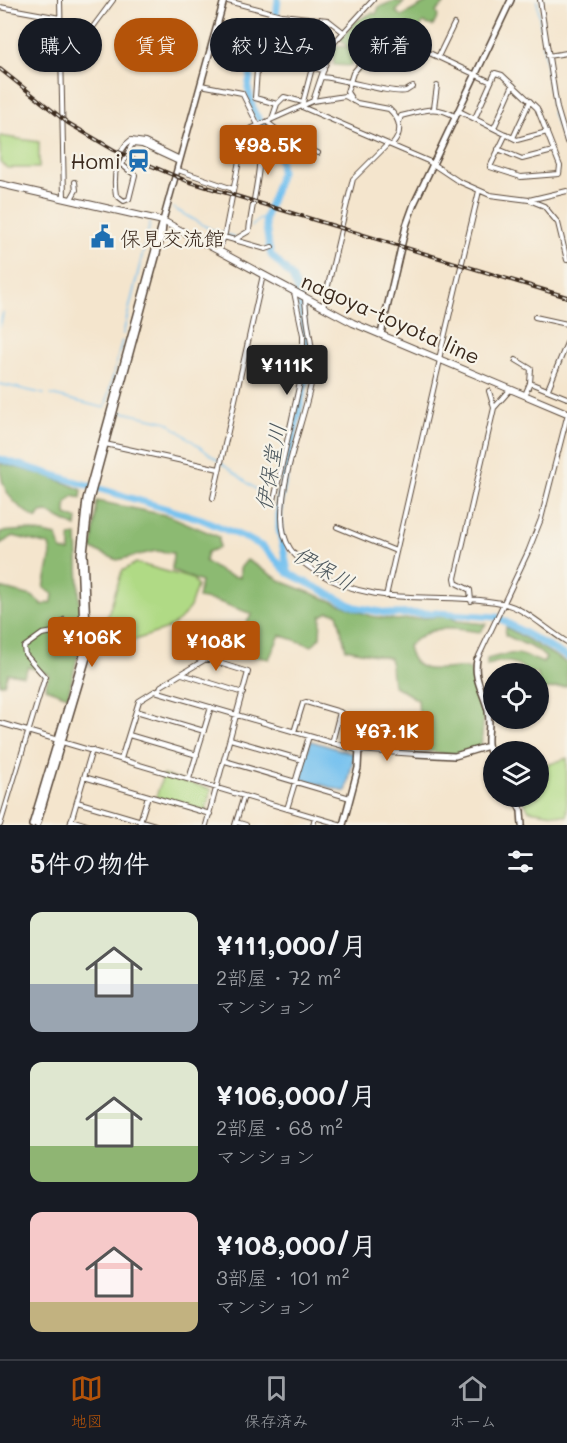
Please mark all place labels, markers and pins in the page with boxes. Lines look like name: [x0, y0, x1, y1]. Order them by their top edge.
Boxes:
pin: ¥98.5K: [219, 125, 317, 176]
place label: Homi: [70, 147, 121, 174]
station icon: Homi: [126, 147, 152, 173]
public building icon: 保見交流館: [89, 224, 115, 250]
place label: 保見交流館: [120, 224, 225, 251]
pin: ¥111K: [245, 345, 329, 396]
pin: ¥106K: [50, 617, 134, 668]
pin: ¥108K: [174, 621, 258, 672]
pin: ¥67.1K: [338, 711, 436, 762]

